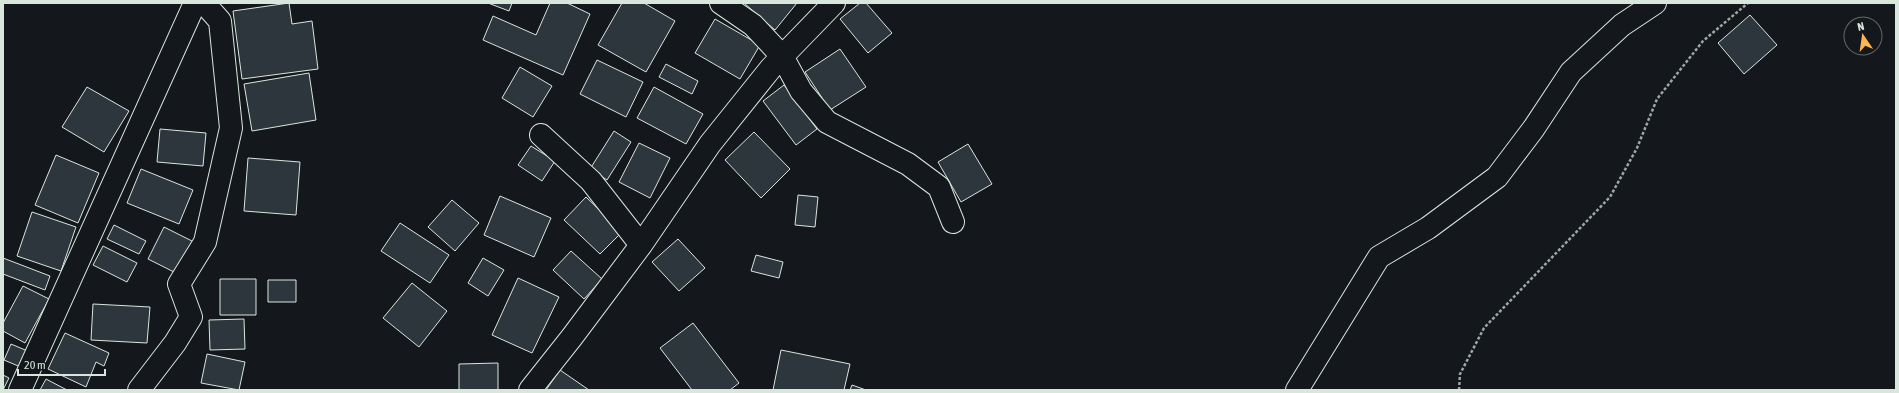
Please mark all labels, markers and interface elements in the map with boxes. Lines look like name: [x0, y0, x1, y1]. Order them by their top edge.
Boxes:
north arrow: [1843, 16, 1883, 56]
text: N: [1856, 20, 1865, 33]
scale bar: [18, 351, 105, 377]
text: 20 m: [24, 358, 46, 372]

